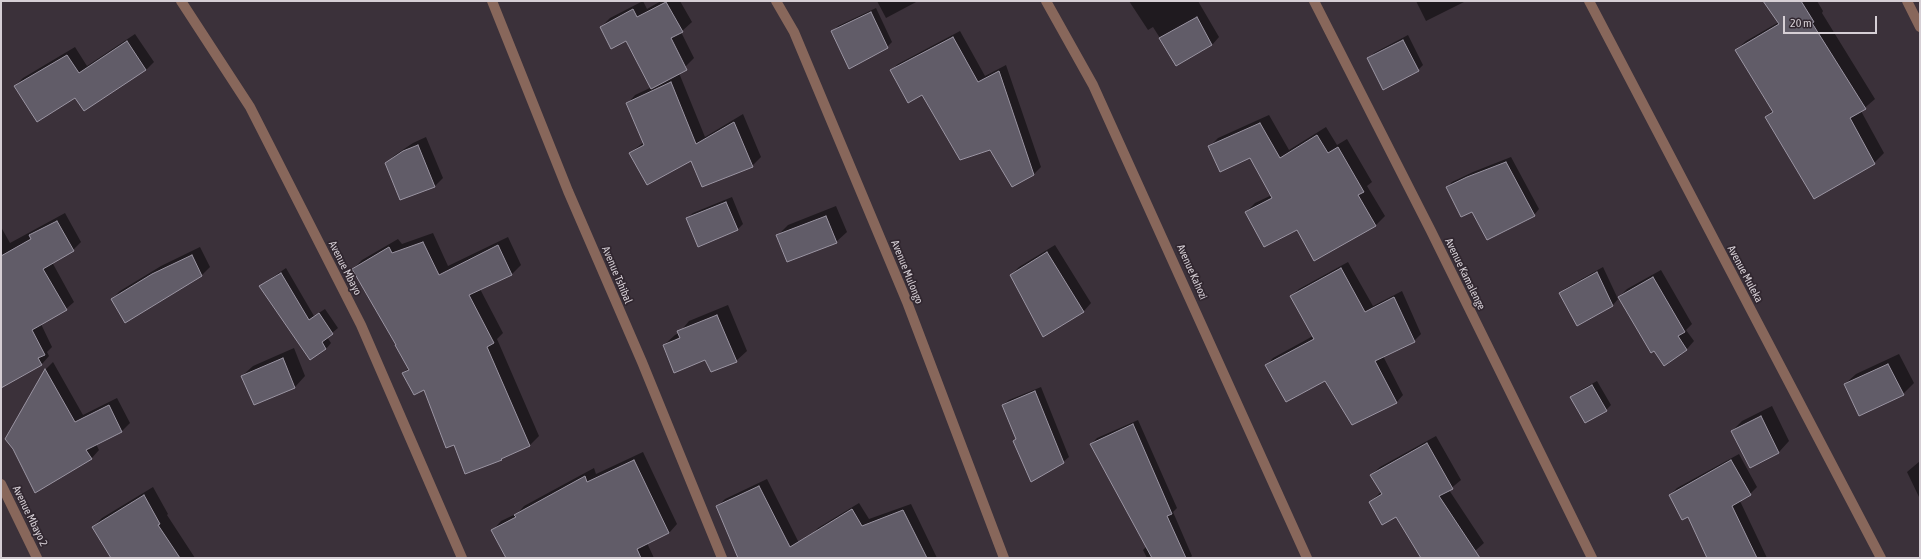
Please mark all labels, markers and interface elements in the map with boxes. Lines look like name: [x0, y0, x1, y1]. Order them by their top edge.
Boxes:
scale bar: [1785, 8, 1879, 34]
text: 20 m: [1790, 16, 1812, 30]
street label: Avenue Kamalenge: [1442, 236, 1488, 312]
street label: Avenue Mulongo: [888, 238, 926, 306]
street label: Avenue Mbayo: [326, 239, 364, 297]
street label: Avenue Kahozi: [1174, 242, 1210, 302]
street label: Avenue Muleka: [1725, 243, 1765, 305]
street label: Avenue Tshibal: [599, 244, 635, 306]
street label: Avenue Mbayo 2: [10, 483, 50, 549]

